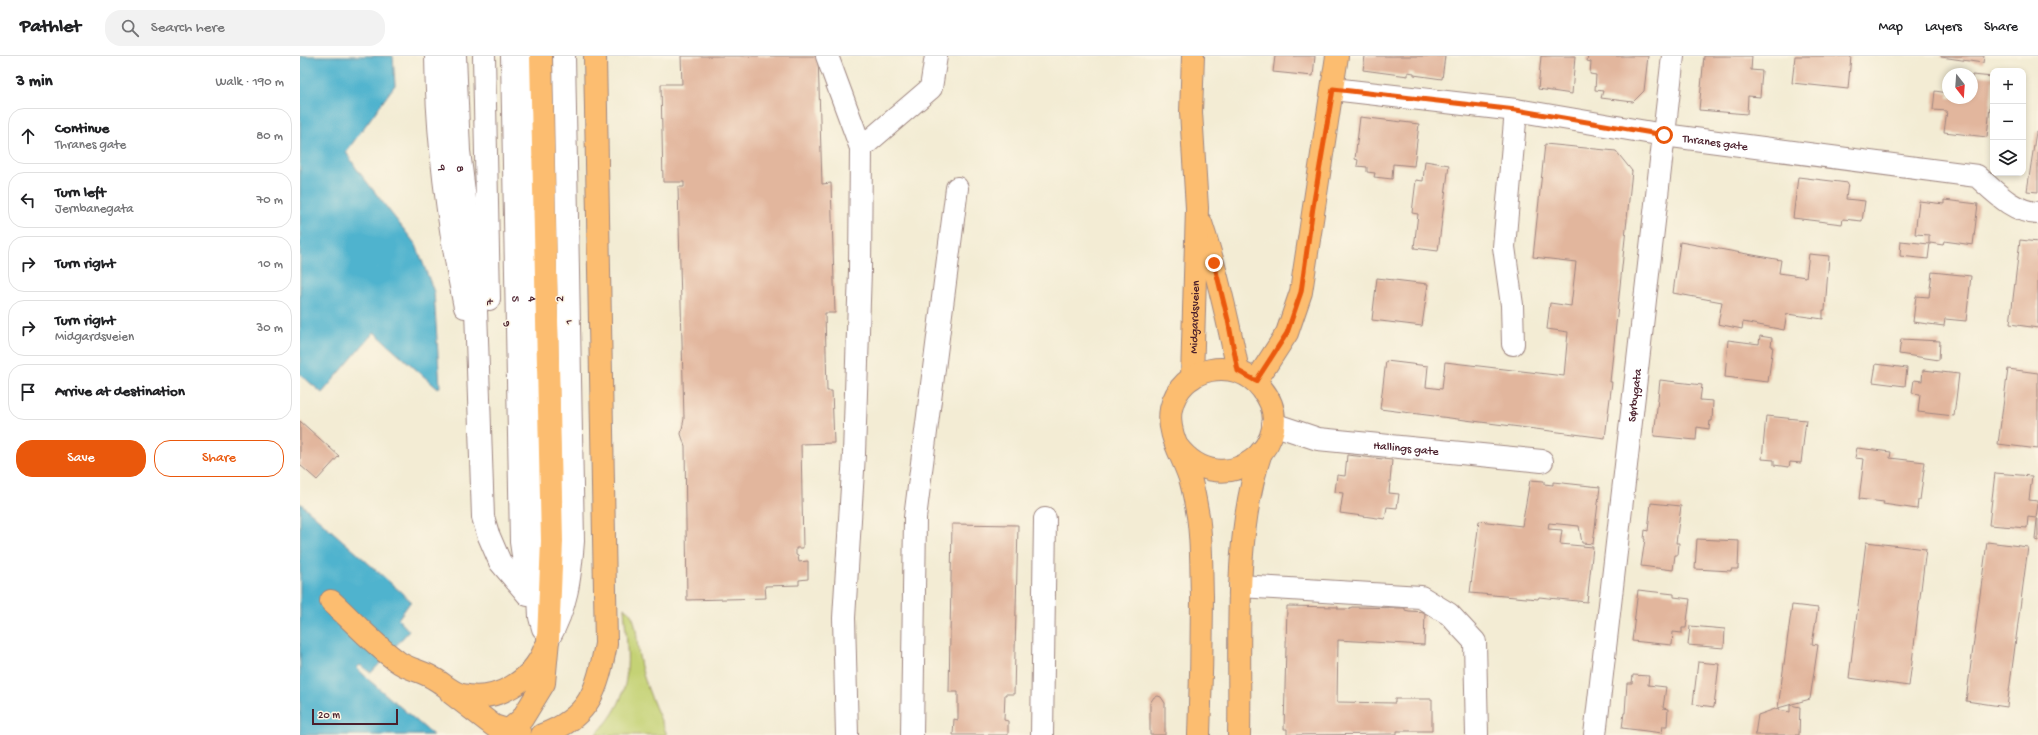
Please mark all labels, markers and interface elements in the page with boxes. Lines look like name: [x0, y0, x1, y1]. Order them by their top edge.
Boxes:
search box: [105, 10, 385, 46]
text: Pathlet: [20, 16, 81, 39]
icon: search: [119, 17, 141, 39]
text: Search here: [151, 19, 225, 37]
text: Map: [1879, 19, 1903, 36]
text: Layers: [1925, 19, 1962, 36]
text: Share: [1984, 19, 2018, 36]
north arrow: [1942, 68, 1978, 104]
map controls: [1990, 68, 2026, 176]
button: +: [1990, 68, 2026, 104]
text: 3 min: [16, 72, 53, 92]
text: Walk · 190 m: [215, 75, 284, 90]
button: −: [1990, 104, 2026, 140]
text: Continue: [55, 120, 109, 138]
icon: ahead: [17, 125, 39, 147]
route start: [1655, 126, 1673, 144]
text: 80 m: [256, 129, 283, 144]
street label: Thranes gate: [1680, 132, 1749, 155]
text: Thranes gate: [55, 138, 126, 153]
button: layers: [1990, 140, 2026, 176]
street label: 9: [433, 163, 448, 172]
street label: 8: [452, 165, 467, 174]
text: Turn left: [55, 184, 106, 202]
icon: left: [17, 189, 39, 211]
text: 70 m: [257, 193, 283, 208]
text: Jernbanegata: [55, 202, 133, 217]
icon: right: [17, 253, 39, 275]
route end: [1205, 254, 1223, 272]
text: Turn right: [55, 255, 115, 273]
text: 10 m: [258, 257, 283, 272]
street label: Midgardsveien: [1188, 280, 1204, 354]
street label: 5: [507, 296, 522, 302]
street label: 4: [524, 296, 538, 302]
street label: 2: [554, 296, 568, 302]
street label: 7: [484, 298, 498, 306]
text: Turn right: [55, 312, 115, 330]
icon: right: [17, 317, 39, 339]
street label: 1: [563, 319, 577, 326]
street label: 6: [500, 320, 514, 327]
text: 30 m: [257, 321, 283, 336]
text: Midgardsveien: [55, 330, 134, 345]
street label: Sørbygata: [1626, 368, 1646, 423]
icon: arrive: [17, 381, 39, 403]
text: Arrive at destination: [55, 383, 185, 401]
street label: Hallings gate: [1372, 439, 1440, 460]
button: Save: [16, 440, 146, 477]
button: Share: [154, 440, 284, 477]
scale bar: [312, 707, 398, 726]
text: 20 m: [318, 710, 340, 722]

